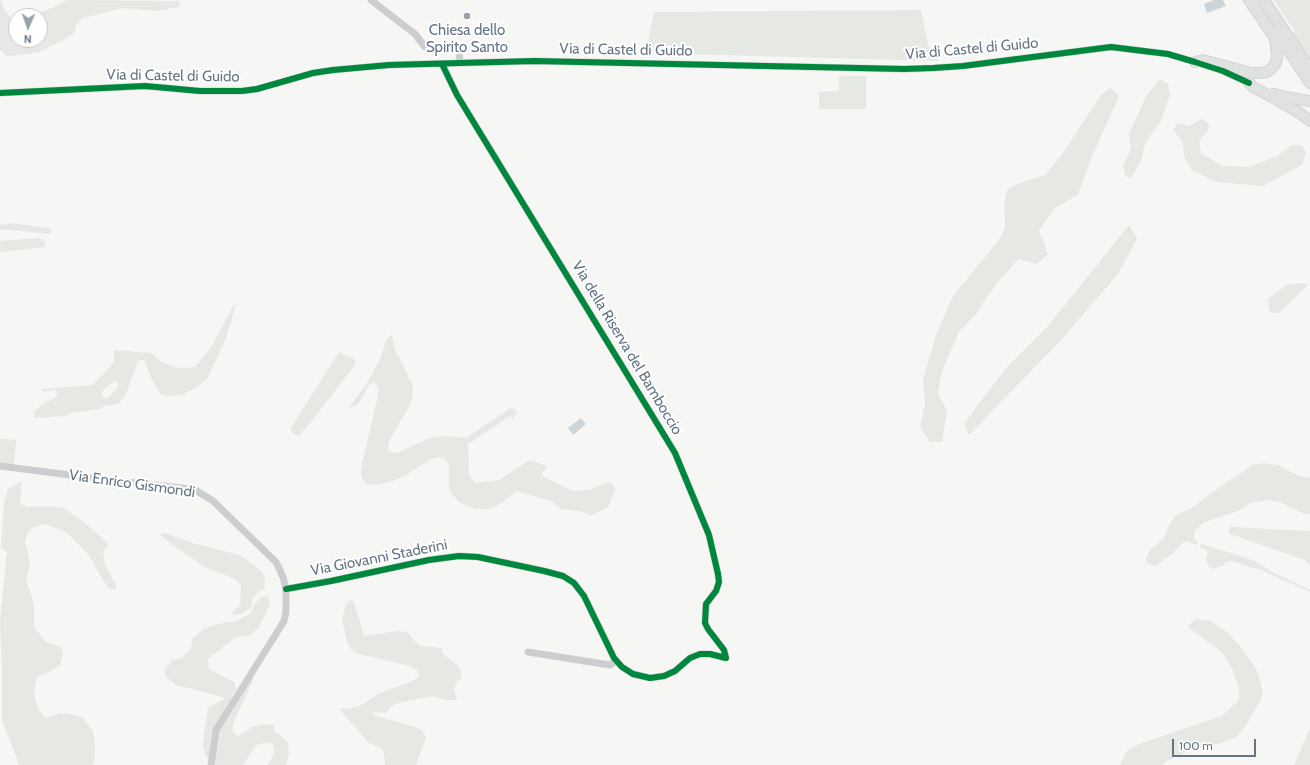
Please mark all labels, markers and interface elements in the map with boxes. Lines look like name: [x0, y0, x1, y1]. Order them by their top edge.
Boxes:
north arrow: [8, 8, 48, 48]
marker: Chiesa dello Spirito Santo: [462, 11, 472, 21]
place label: Chiesa dello Spirito Santo: [426, 22, 508, 57]
text: N: [23, 32, 32, 46]
street label: Via di Castel di Guido: [905, 34, 1039, 64]
street label: Via di Castel di Guido: [559, 40, 693, 60]
street label: Via di Castel di Guido: [106, 66, 240, 86]
street label: Via della Riserva del Bamboccio: [568, 258, 686, 438]
street label: Via Enrico Gismondi: [68, 466, 196, 502]
street label: Via Giovanni Staderini: [309, 536, 449, 580]
scale bar: [1174, 731, 1258, 757]
text: 100 m: [1179, 738, 1213, 753]

